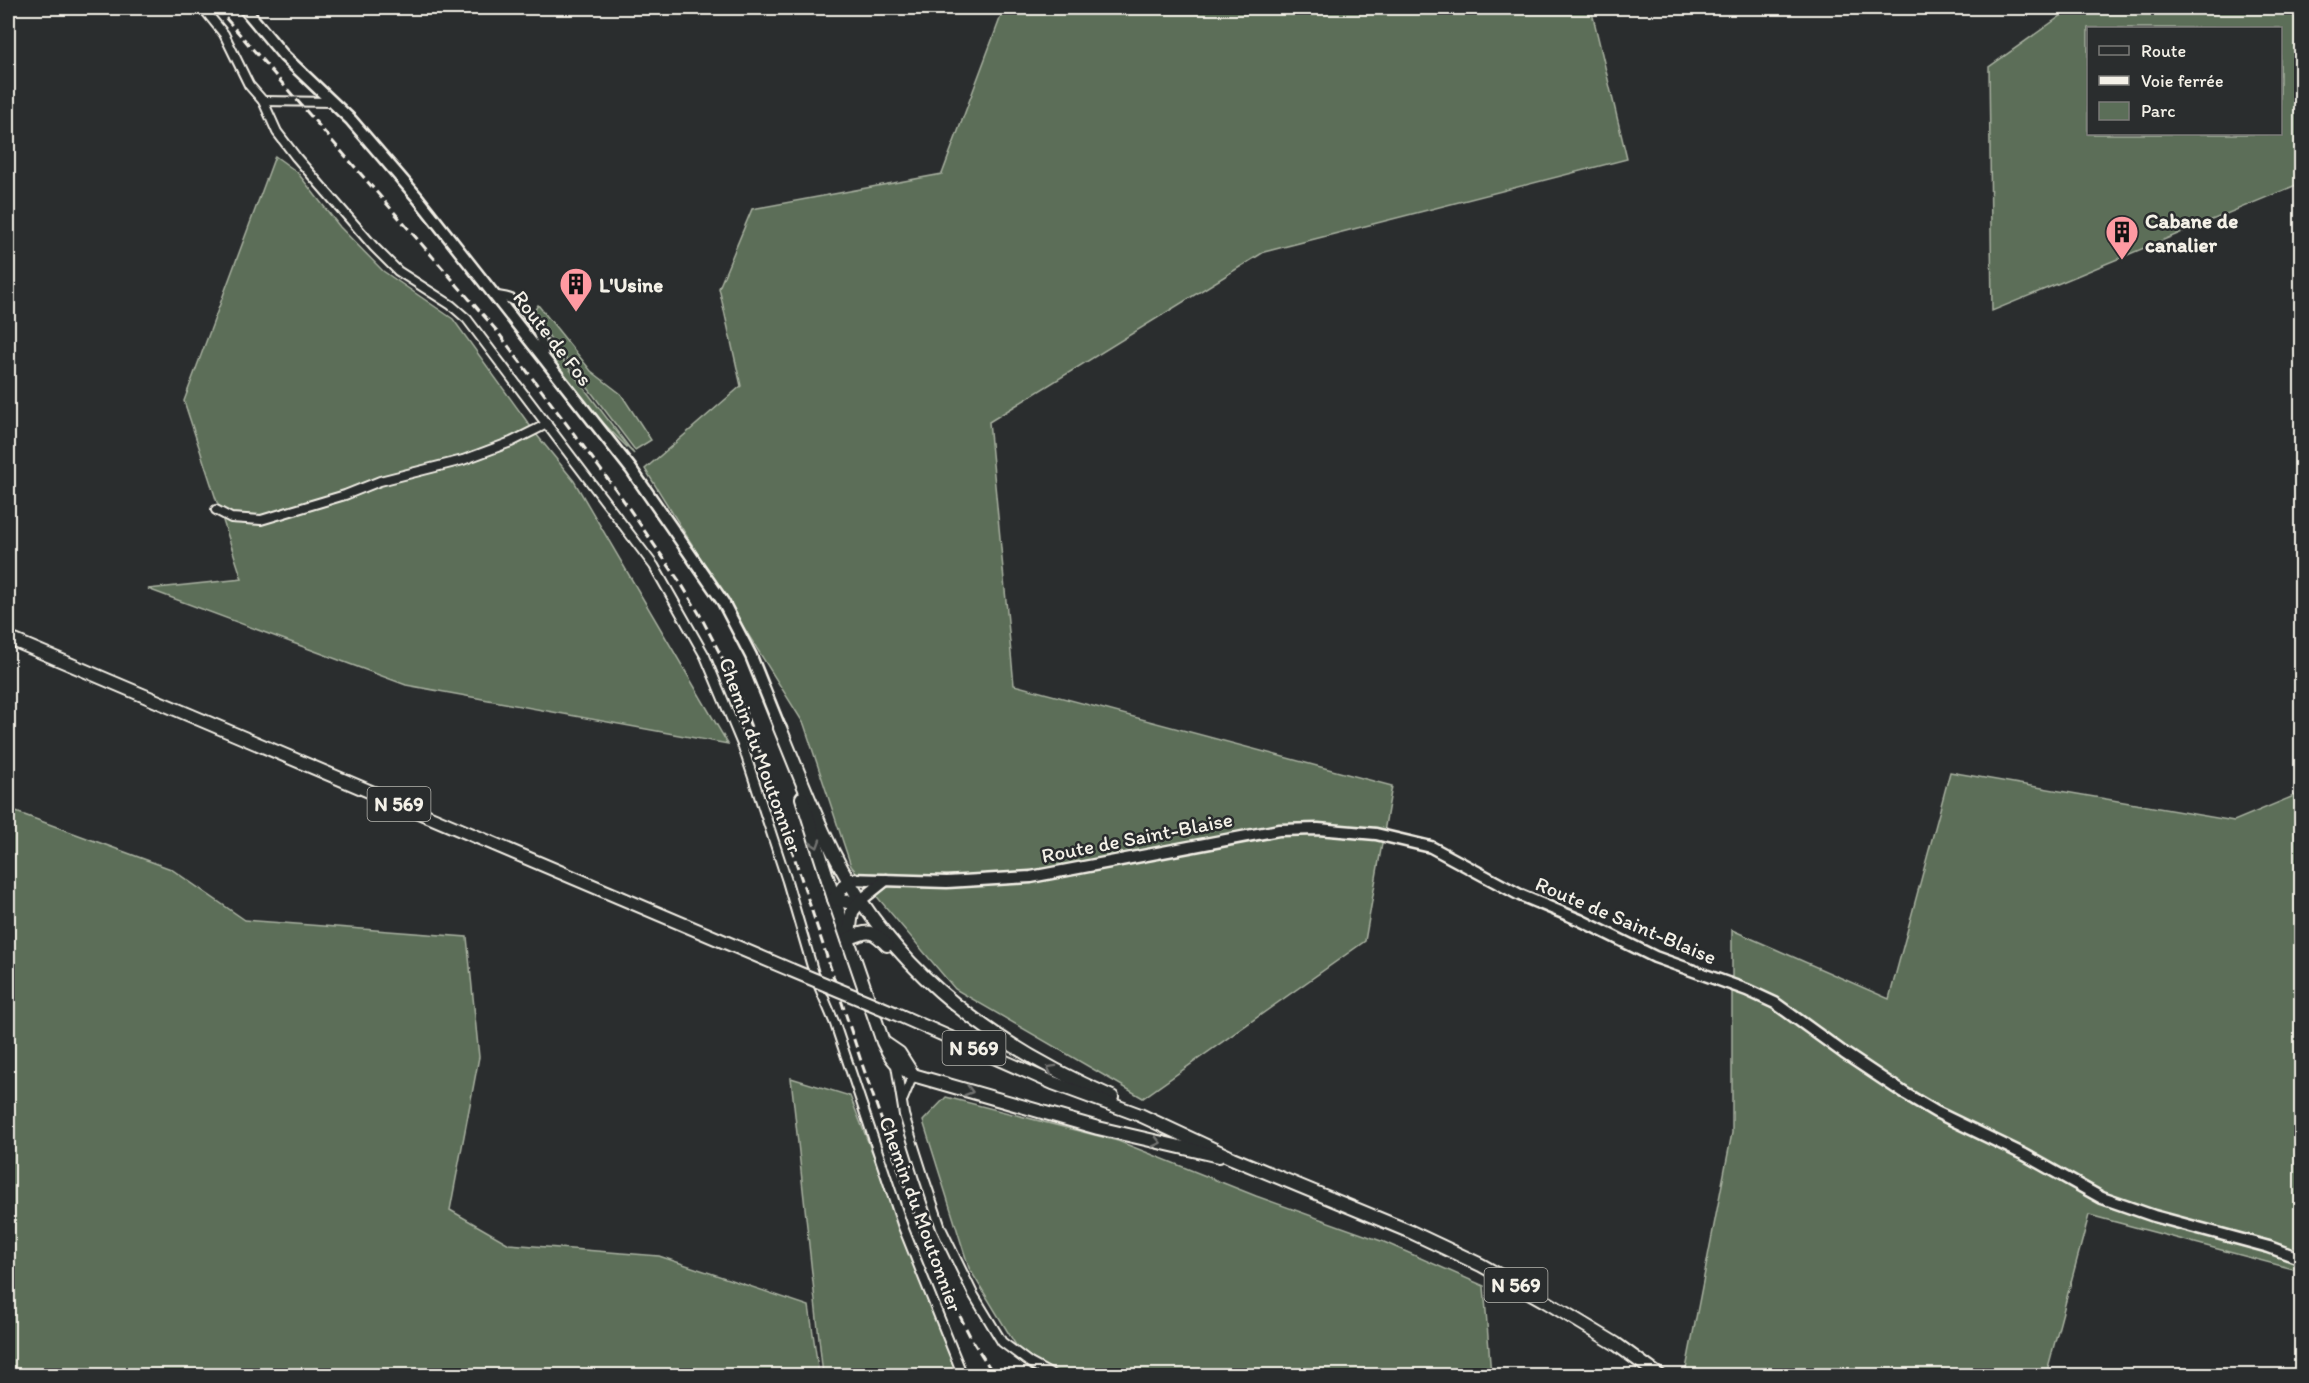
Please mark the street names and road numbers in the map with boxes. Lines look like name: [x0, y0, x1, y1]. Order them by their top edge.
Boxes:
street label: Route de Fos: [508, 285, 598, 391]
street label: Chemin du Moutonnier: [714, 654, 808, 856]
road number: N 569: [368, 787, 430, 821]
street label: Route de Saint-Blaise: [1039, 806, 1235, 868]
street label: Route de Saint-Blaise: [1532, 871, 1720, 969]
road number: N 569: [942, 1031, 1006, 1065]
street label: Chemin du Moutonnier: [874, 1113, 968, 1315]
road number: N 569: [1484, 1268, 1547, 1302]

